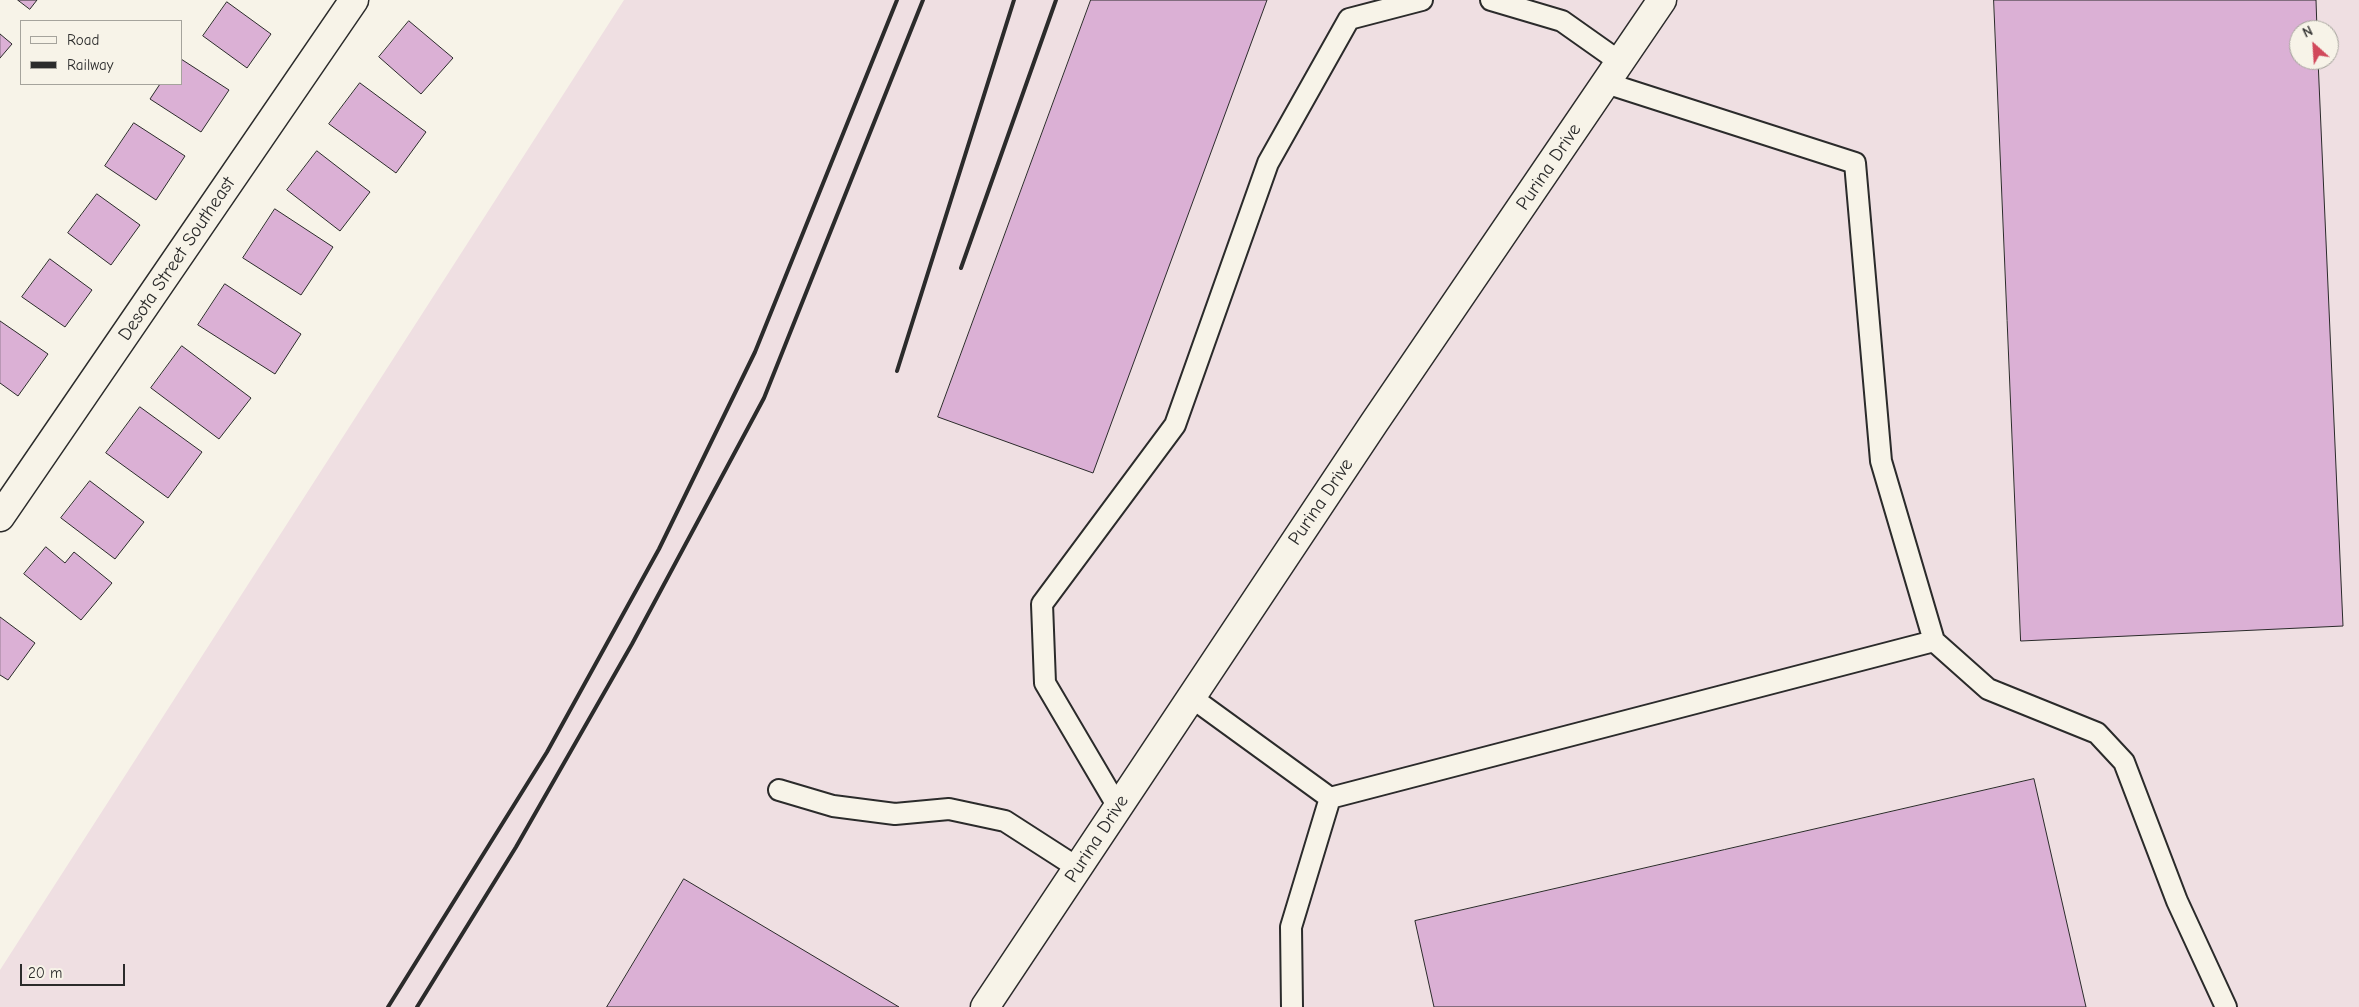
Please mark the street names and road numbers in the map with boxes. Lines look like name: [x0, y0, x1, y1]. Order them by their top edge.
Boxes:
street label: Purina Drive: [1512, 119, 1586, 215]
street label: Desota Street Southeast: [114, 173, 240, 345]
street label: Purina Drive: [1284, 454, 1358, 550]
street label: Purina Drive: [1060, 791, 1134, 887]

